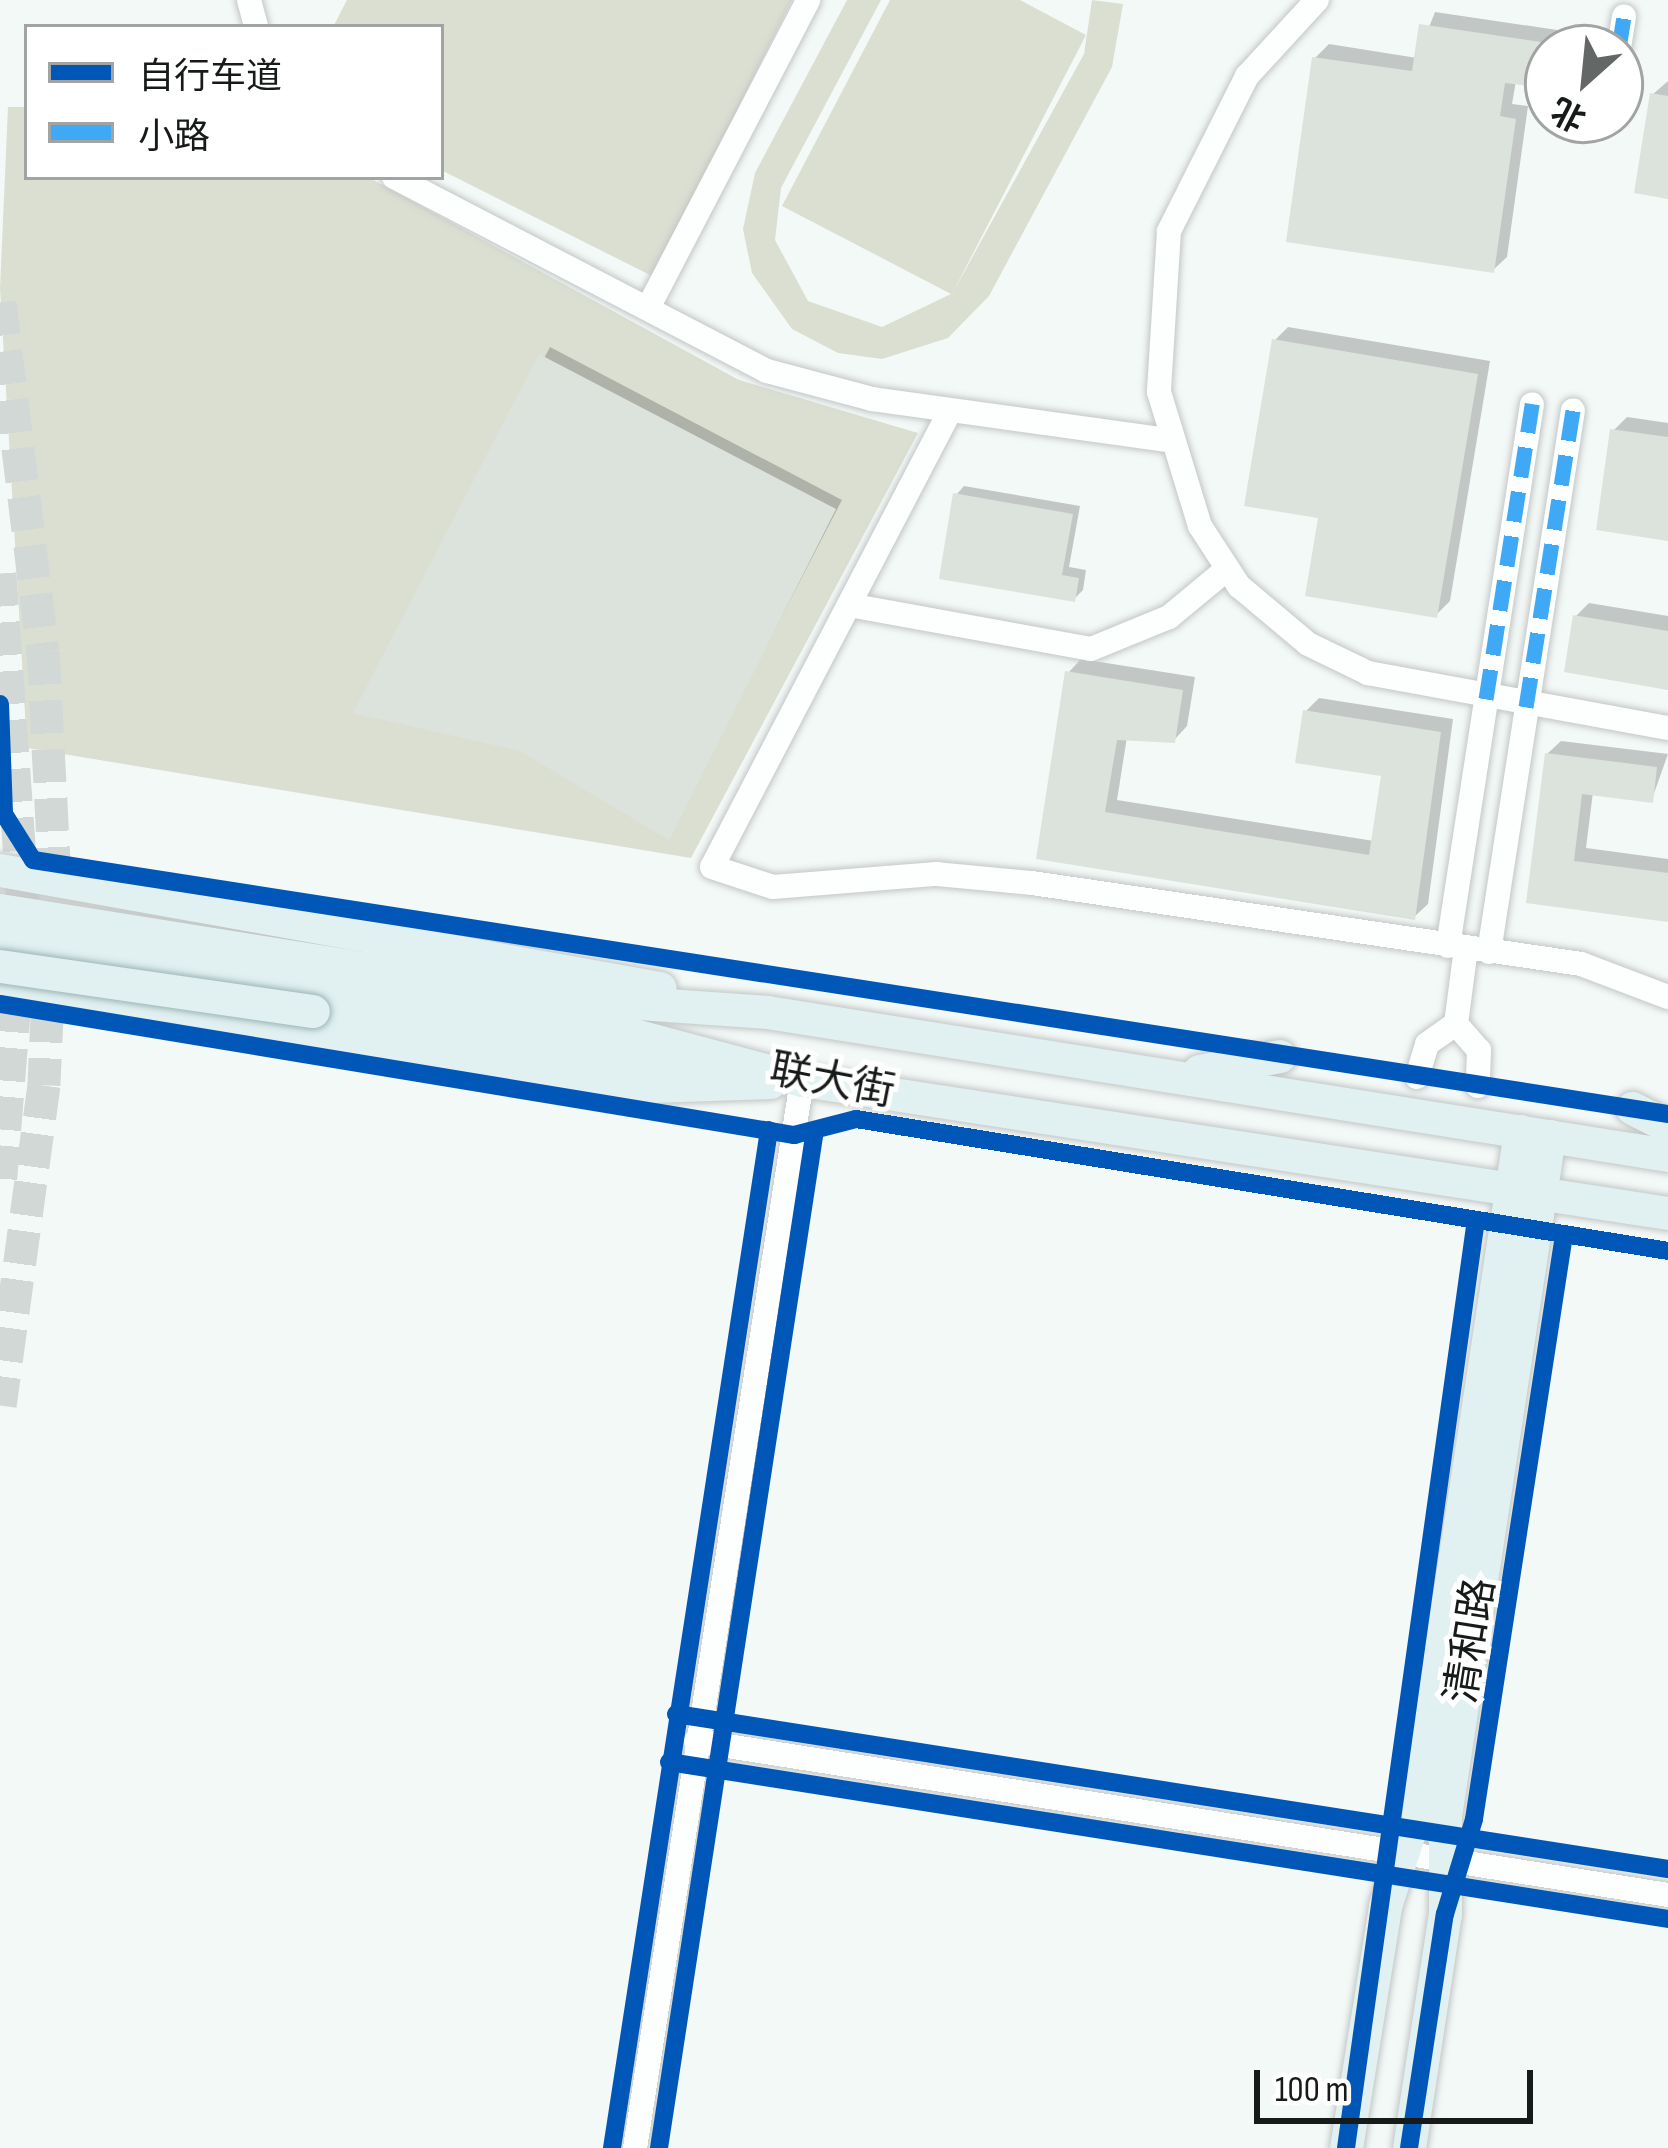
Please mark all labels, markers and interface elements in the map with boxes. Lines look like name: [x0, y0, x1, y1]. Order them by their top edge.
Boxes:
legend: [24, 24, 444, 180]
north arrow: [1524, 24, 1644, 144]
text: 自行车道: [138, 56, 282, 99]
text: 北: [1545, 88, 1593, 139]
text: 小路: [138, 116, 210, 159]
street label: 联大街: [765, 1045, 899, 1119]
street label: 清和路: [1437, 1575, 1507, 1707]
scale bar: [1260, 2046, 1539, 2120]
text: 100 m: [1275, 2069, 1349, 2112]

